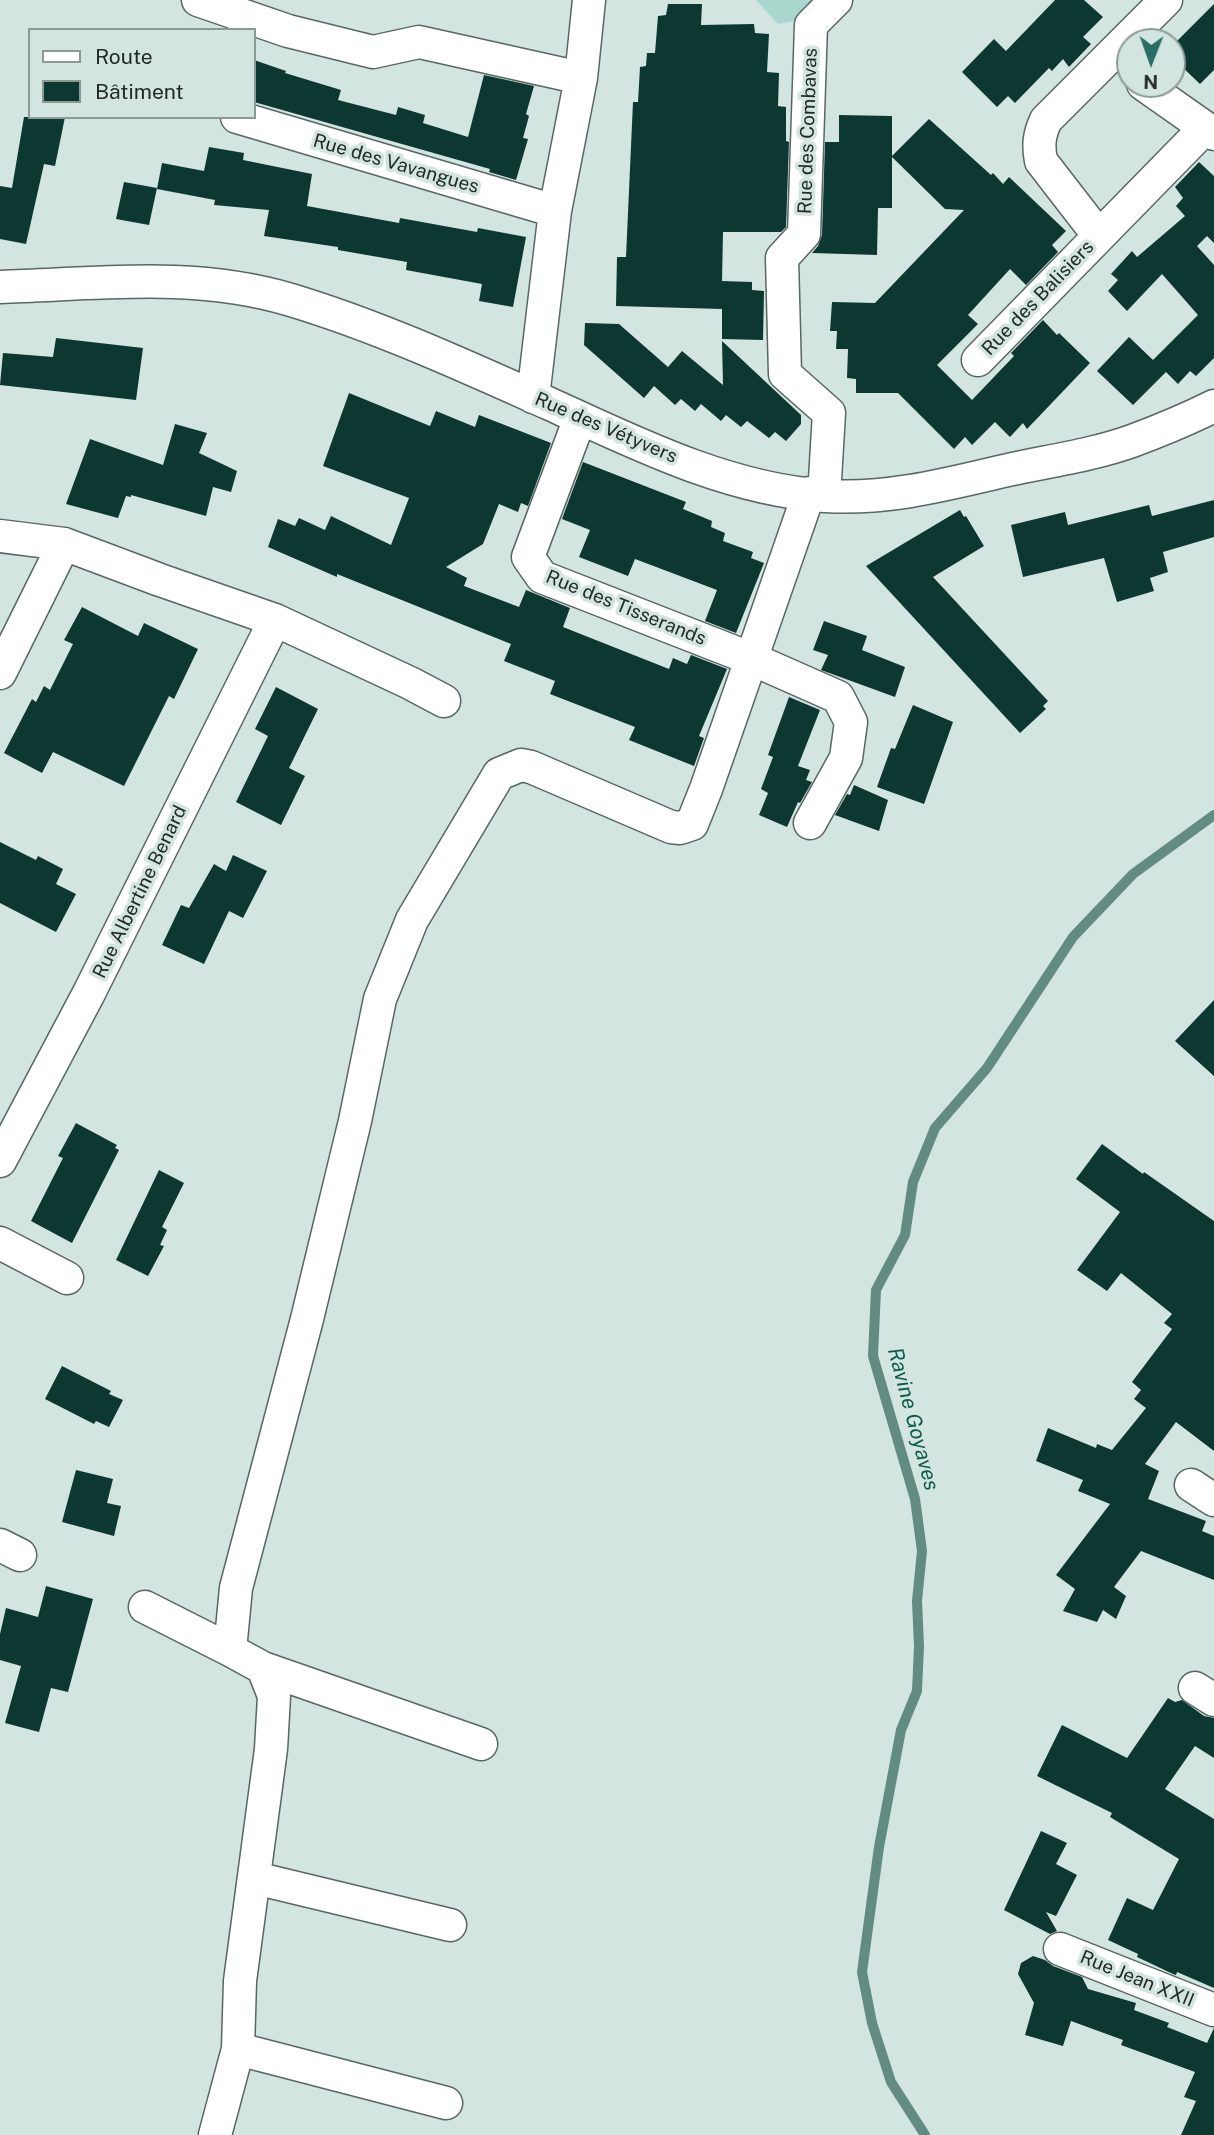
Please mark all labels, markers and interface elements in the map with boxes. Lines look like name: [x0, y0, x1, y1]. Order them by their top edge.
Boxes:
legend: [28, 28, 256, 119]
north arrow: [1116, 28, 1186, 98]
text: Route: [95, 44, 153, 69]
street label: Rue des Combavas: [794, 47, 822, 215]
text: N: [1143, 71, 1158, 93]
text: Bâtiment: [95, 79, 184, 104]
street label: Rue des Vavangues: [311, 129, 481, 199]
street label: Rue des Balisiers: [977, 236, 1099, 360]
street label: Rue des Vétyvers: [531, 388, 681, 468]
street label: Rue des Tisserands: [543, 565, 709, 651]
street label: Rue Albertine Benard: [88, 802, 192, 982]
water label: Ravine Goyaves: [882, 1345, 944, 1493]
street label: Rue Jean XXII: [1077, 1946, 1197, 2012]

